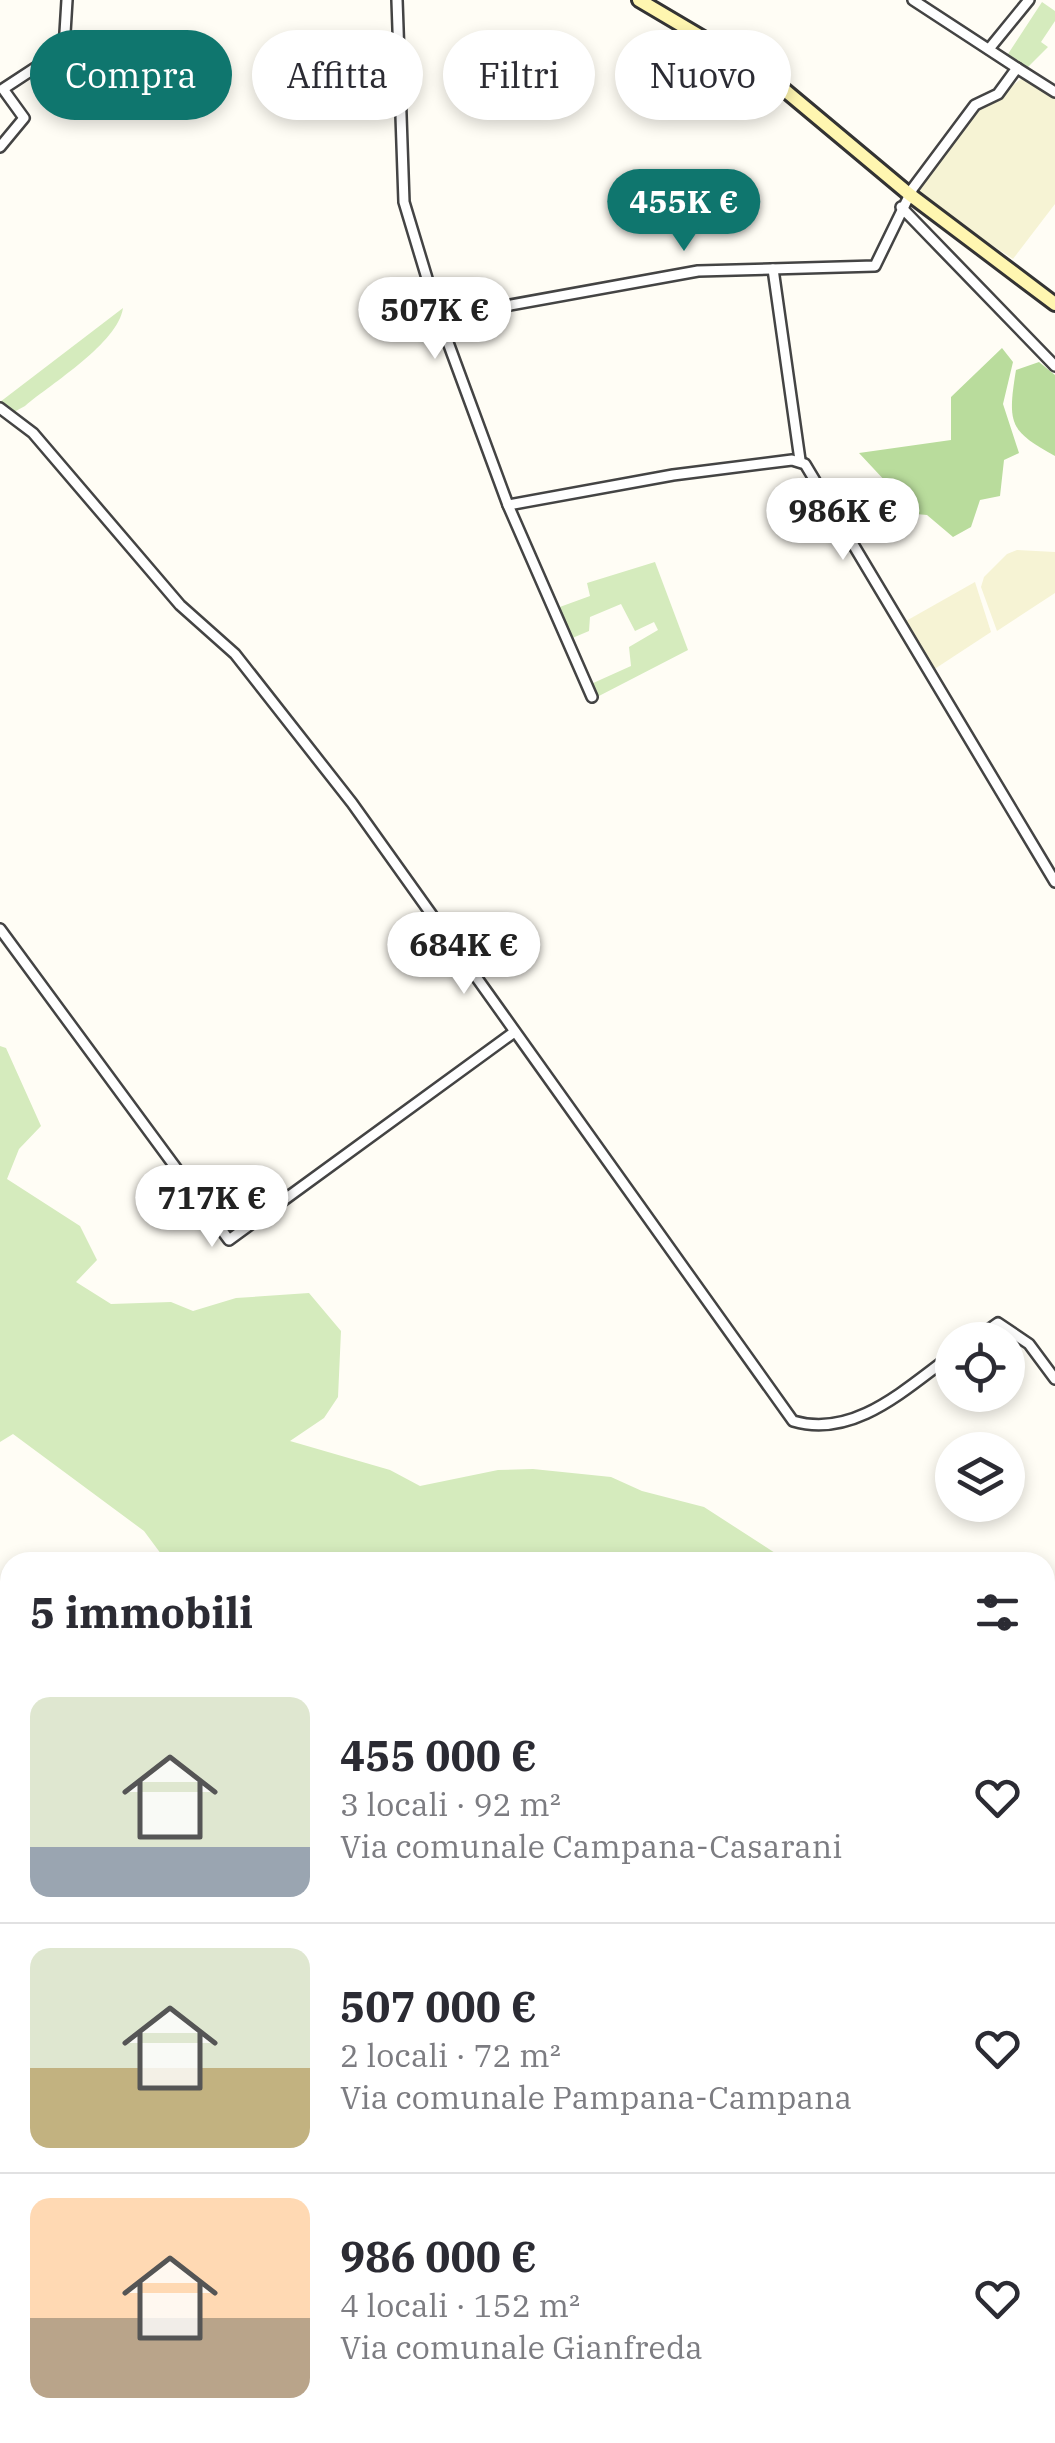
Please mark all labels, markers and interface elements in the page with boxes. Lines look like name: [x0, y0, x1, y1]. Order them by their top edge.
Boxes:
chip: Compra: [30, 30, 232, 120]
chip: Affitta: [252, 30, 423, 120]
chip: Filtri: [443, 30, 595, 120]
chip: Nuovo: [615, 30, 791, 120]
pin: 455K €: [603, 169, 765, 254]
text: 455K €: [629, 180, 739, 222]
pin: 507K €: [354, 277, 516, 362]
text: 507K €: [380, 288, 490, 330]
pin: 986K €: [762, 478, 924, 563]
text: 986K €: [788, 489, 898, 531]
pin: 684K €: [383, 912, 545, 997]
text: 684K €: [409, 923, 519, 965]
pin: 717K €: [131, 1165, 293, 1250]
text: 717K €: [157, 1176, 267, 1218]
map controls: [935, 1322, 1025, 1522]
button: locate: [935, 1322, 1025, 1412]
button: layers: [935, 1432, 1025, 1522]
text: 5 immobili: [30, 1585, 253, 1640]
icon: filters: [970, 1585, 1025, 1640]
text: 455 000 €: [340, 1728, 537, 1783]
icon: home: [110, 1737, 230, 1857]
icon: heart: [970, 1770, 1025, 1825]
text: 3 locali · 92 m²: [340, 1783, 561, 1825]
text: Via comunale Campana-Casarani: [340, 1825, 842, 1867]
text: 507 000 €: [340, 1979, 537, 2034]
icon: home: [110, 1988, 230, 2108]
icon: heart: [970, 2021, 1025, 2076]
text: 2 locali · 72 m²: [340, 2034, 561, 2076]
text: Via comunale Pampana-Campana: [340, 2076, 852, 2118]
text: 986 000 €: [340, 2229, 537, 2284]
icon: home: [110, 2238, 230, 2358]
icon: heart: [970, 2271, 1025, 2326]
text: 4 locali · 152 m²: [340, 2284, 580, 2326]
text: Via comunale Gianfreda: [340, 2326, 703, 2368]

